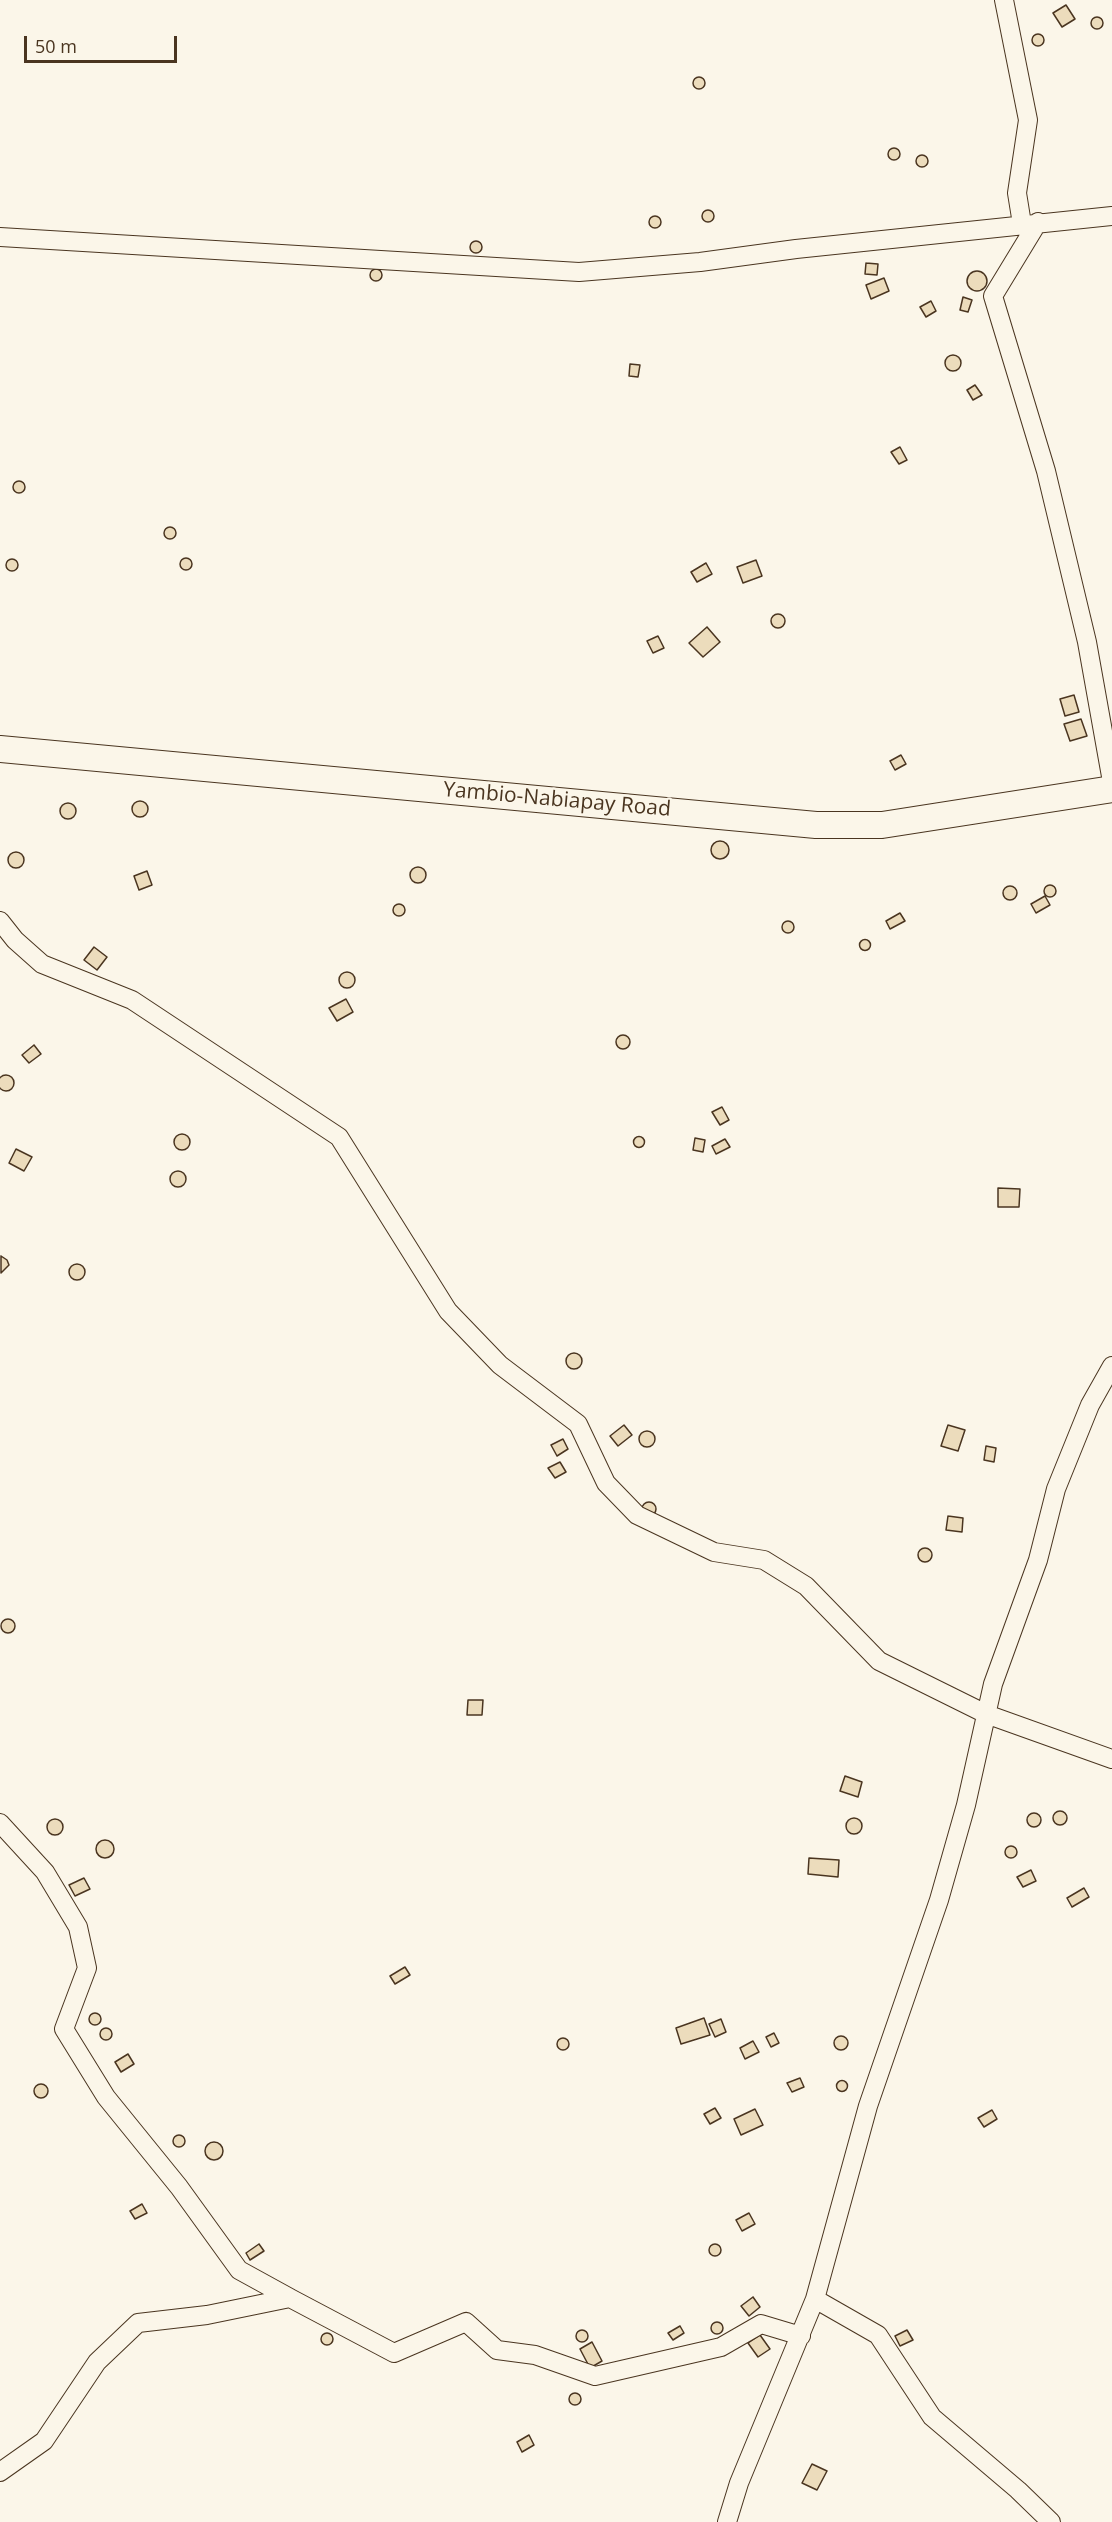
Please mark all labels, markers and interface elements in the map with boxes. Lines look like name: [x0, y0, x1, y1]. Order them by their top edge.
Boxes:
scale bar: [27, 24, 180, 62]
text: 50 m: [35, 34, 77, 58]
street label: Yambio-Nabiapay Road: [442, 777, 672, 823]

